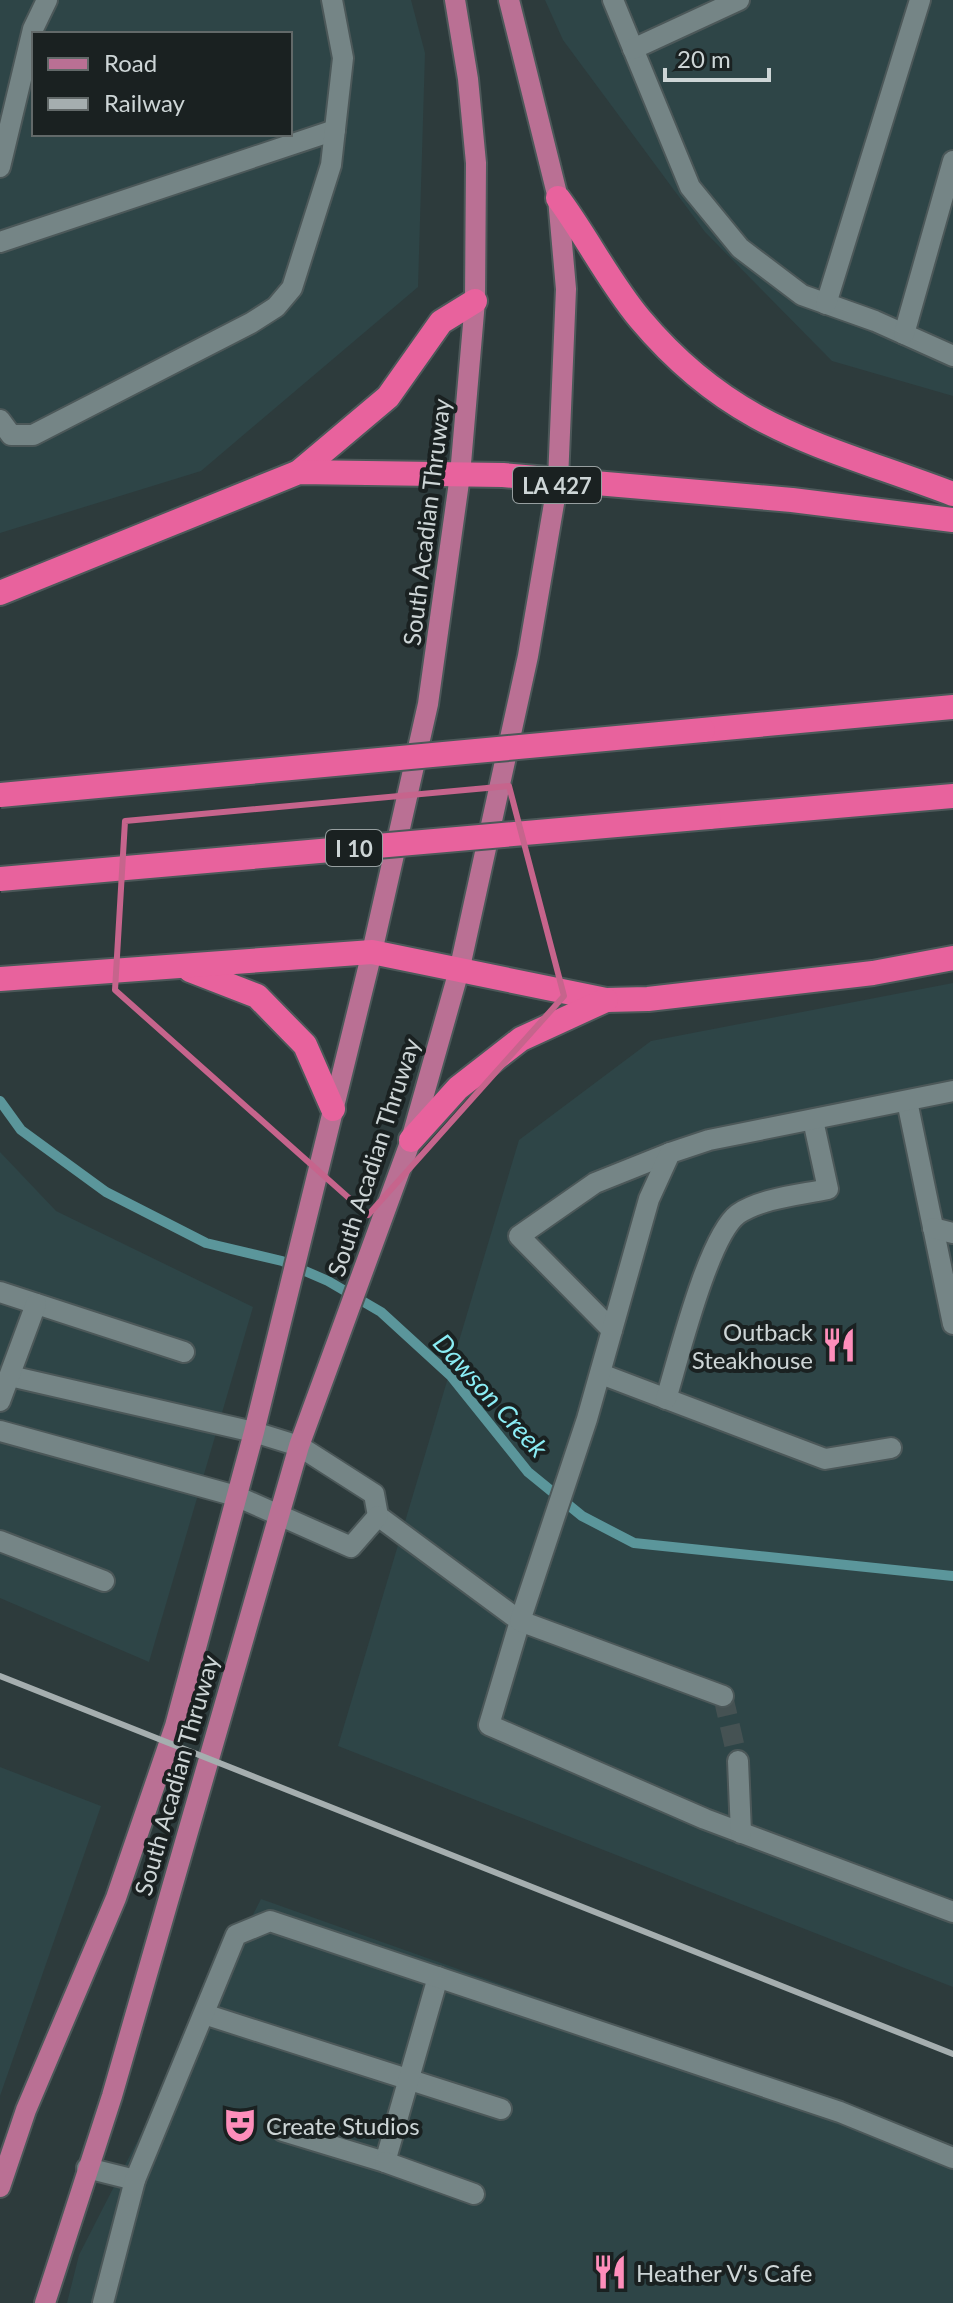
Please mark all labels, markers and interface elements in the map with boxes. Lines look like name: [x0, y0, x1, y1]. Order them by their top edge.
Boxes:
legend: [32, 32, 292, 136]
scale bar: [665, 32, 769, 82]
text: 20 m: [677, 44, 731, 73]
text: Road: [104, 48, 157, 77]
text: Railway: [104, 88, 186, 117]
street label: South Acadian Thruway: [396, 396, 456, 647]
road number: LA 427: [513, 467, 601, 503]
road number: I 10: [326, 830, 382, 866]
street label: South Acadian Thruway: [321, 1034, 425, 1280]
place label: Outback Steakhouse: [692, 1317, 814, 1374]
water label: Dawson Creek: [427, 1326, 555, 1464]
restaurant icon: Outback Steakhouse: [820, 1326, 858, 1364]
street label: South Acadian Thruway: [128, 1651, 224, 1899]
theatre icon: Create Studios: [221, 2106, 259, 2144]
place label: Create Studios: [266, 2111, 420, 2140]
restaurant icon: Heather V's Cafe: [591, 2253, 629, 2291]
place label: Heather V's Cafe: [636, 2258, 813, 2287]

